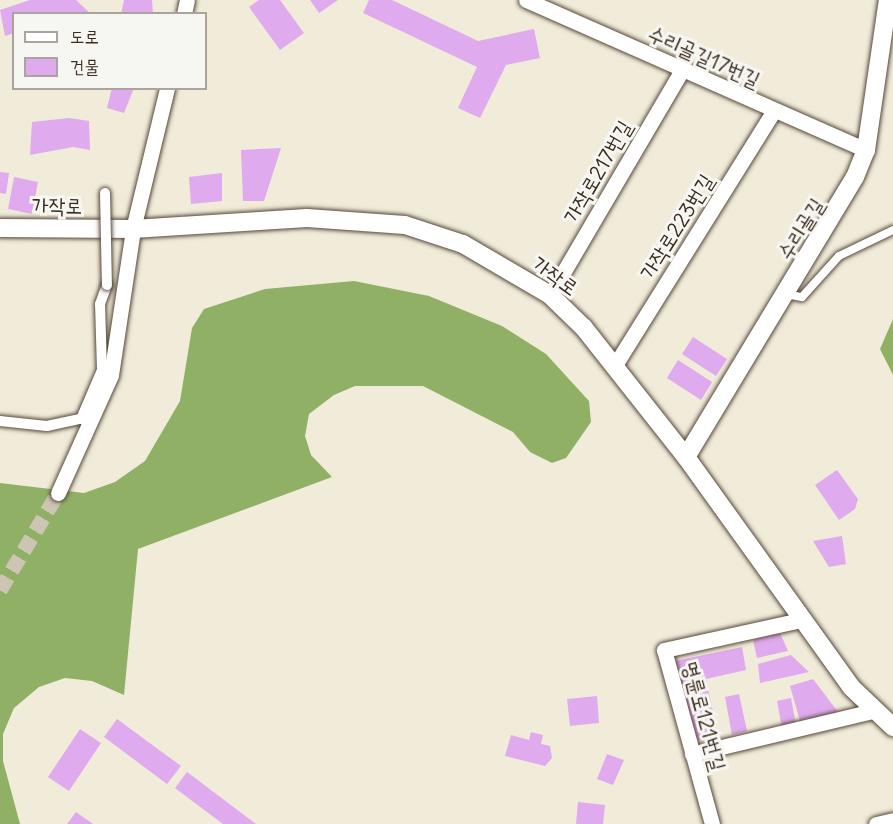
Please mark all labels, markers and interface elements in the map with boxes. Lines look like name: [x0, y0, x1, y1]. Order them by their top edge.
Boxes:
legend: [12, 12, 207, 90]
street label: 수리골길17번길: [644, 21, 764, 93]
text: 도로: [70, 25, 99, 48]
text: 건물: [70, 55, 99, 78]
street label: 가작로217번길: [558, 116, 638, 228]
street label: 가작로223번길: [635, 170, 719, 284]
street label: 가작로: [31, 193, 83, 219]
street label: 수리골길: [772, 194, 830, 264]
street label: 가작로: [527, 251, 583, 301]
street label: 명륜로121번길: [677, 658, 731, 774]

